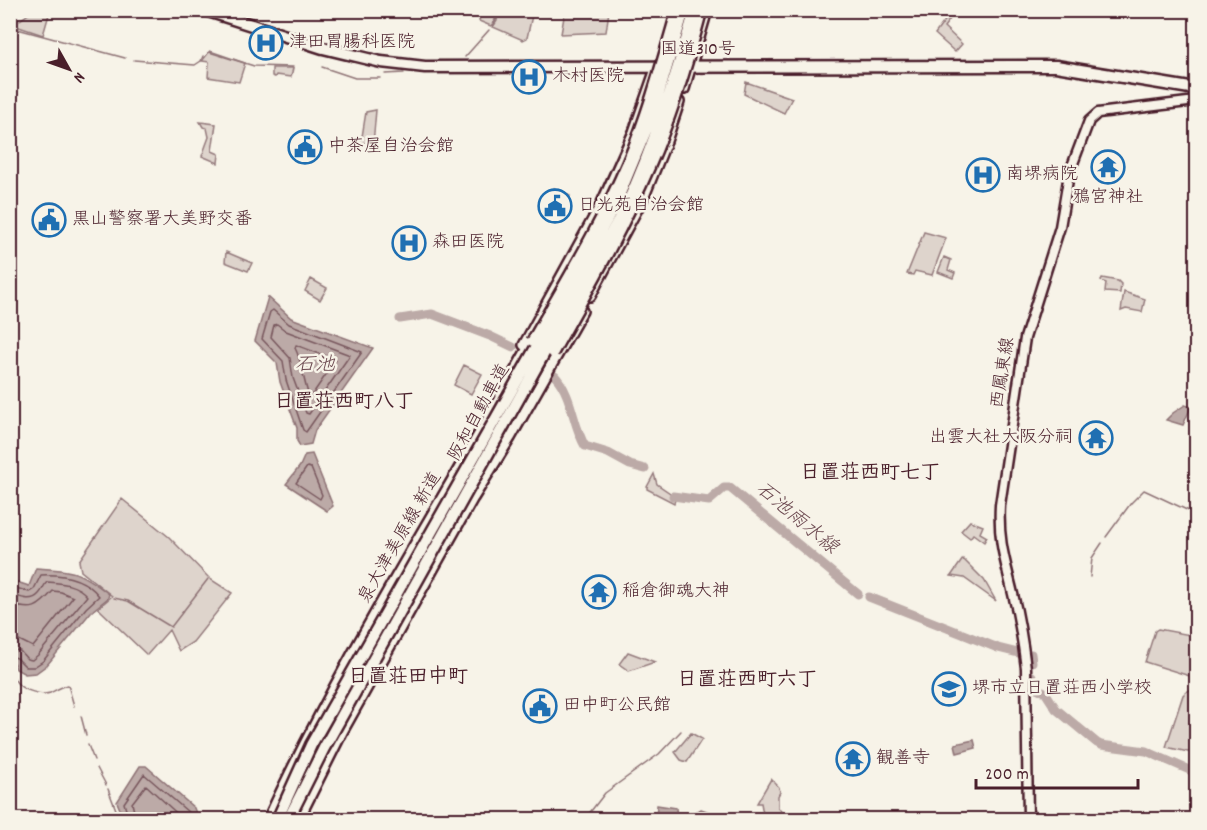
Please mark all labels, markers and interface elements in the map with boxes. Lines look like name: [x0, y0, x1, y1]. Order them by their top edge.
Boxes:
hospital icon: 津田胃腸科医院: [248, 25, 284, 61]
place label: 津田胃腸科医院: [289, 31, 415, 56]
street label: 国道310号: [660, 38, 736, 63]
north arrow: [39, 39, 99, 99]
hospital icon: 木村医院: [511, 59, 547, 95]
place label: 木村医院: [552, 65, 624, 90]
text: N: [67, 67, 90, 88]
public building icon: 中茶屋自治会館: [287, 129, 323, 165]
place label: 中茶屋自治会館: [328, 135, 454, 160]
temple icon: 鴉宮神社: [1090, 149, 1126, 185]
hospital icon: 南堺病院: [965, 157, 1001, 193]
place label: 南堺病院: [1006, 163, 1078, 188]
place label: 鴉宮神社: [1072, 186, 1144, 211]
public building icon: 日光苑自治会館: [537, 188, 573, 224]
place label: 日光苑自治会館: [578, 194, 704, 219]
public building icon: 黒山警察署大美野交番: [31, 202, 67, 238]
place label: 黒山警察署大美野交番: [72, 208, 252, 233]
hospital icon: 森田医院: [391, 225, 427, 261]
place label: 森田医院: [432, 231, 504, 256]
street label: 西鳳東線: [986, 335, 1022, 411]
water label: 石池: [295, 352, 336, 380]
street label: 阪和自動車道: [443, 360, 517, 466]
district label: 日置荘西町八丁: [274, 389, 414, 417]
temple icon: 出雲大社大阪分祠: [1078, 420, 1114, 456]
place label: 出雲大社大阪分祠: [929, 426, 1073, 451]
district label: 日置荘西町七丁: [800, 460, 940, 488]
street label: 泉大津美原線 新道: [353, 468, 449, 608]
water label: 石池雨水線: [749, 476, 844, 563]
temple icon: 稲倉御魂大神: [581, 574, 617, 610]
place label: 稲倉御魂大神: [622, 580, 730, 605]
district label: 日置荘田中町: [348, 664, 468, 692]
district label: 日置荘西町六丁: [677, 667, 817, 695]
school or university icon: 堺市立日置荘西小学校: [931, 671, 967, 707]
place label: 堺市立日置荘西小学校: [972, 677, 1152, 702]
public building icon: 田中町公民館: [522, 688, 558, 724]
place label: 田中町公民館: [563, 694, 671, 719]
temple icon: 観善寺: [835, 741, 871, 777]
place label: 観善寺: [876, 747, 930, 772]
scale bar: [976, 752, 1138, 790]
text: 200 m: [985, 763, 1029, 788]

